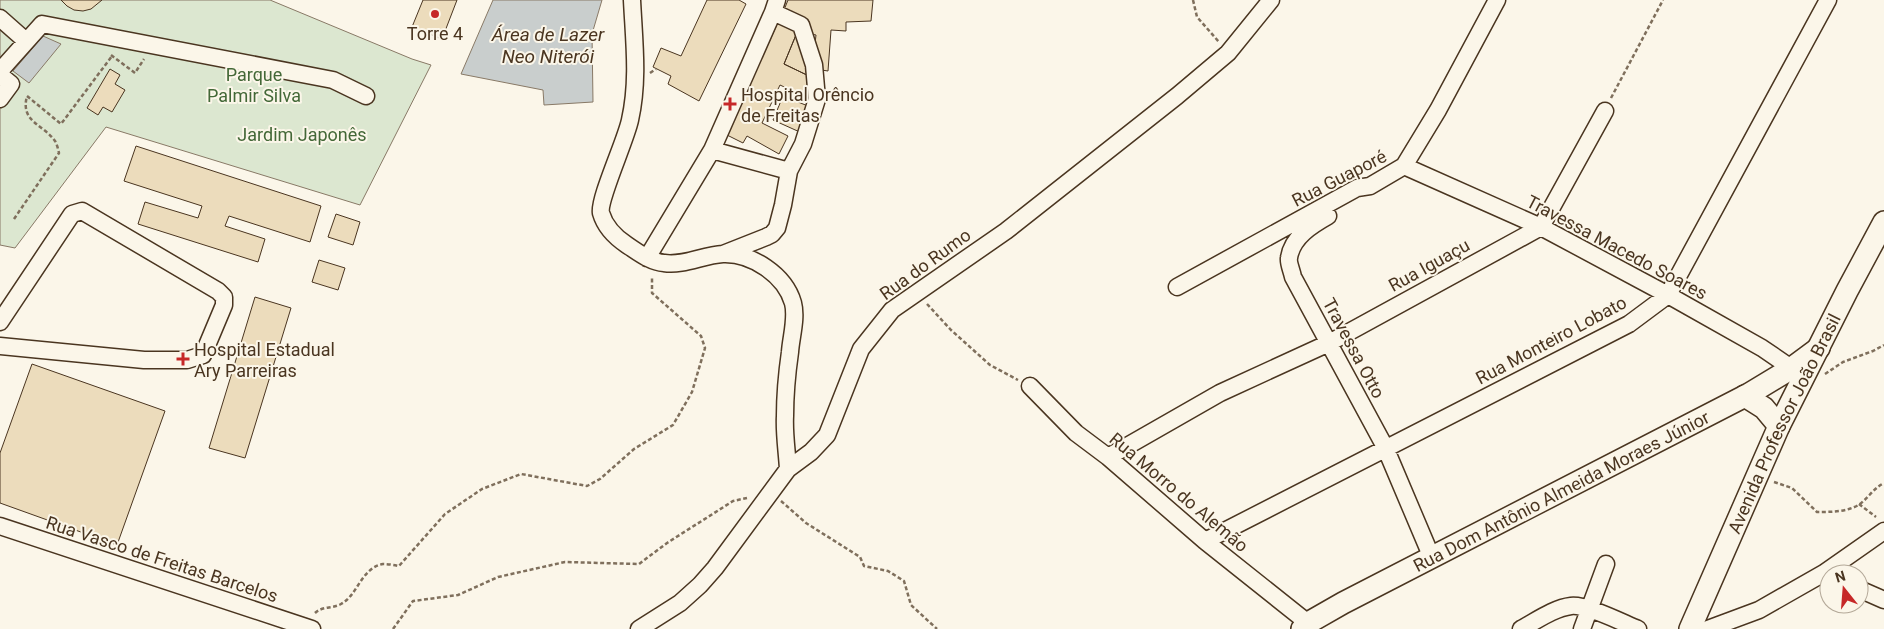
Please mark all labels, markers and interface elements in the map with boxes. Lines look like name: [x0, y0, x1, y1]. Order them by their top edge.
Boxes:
marker: Torre 4: [429, 8, 441, 20]
place label: Torre 4: [407, 23, 463, 44]
water label: Área de Lazer Neo Niterói: [491, 23, 605, 68]
park label: Parque Palmir Silva: [207, 64, 301, 106]
place label: Hospital Orêncio de Freitas: [741, 84, 874, 126]
marker: Hospital Orêncio de Freitas: [723, 97, 737, 111]
park label: Jardim Japonês: [237, 124, 367, 145]
street label: Rua Guaporé: [1288, 145, 1390, 211]
street label: Travessa Macedo Soares: [1523, 190, 1711, 304]
street label: Rua do Rumo: [875, 224, 975, 304]
street label: Rua Iguaçu: [1385, 234, 1473, 296]
street label: Rua Monteiro Lobato: [1472, 291, 1630, 389]
street label: Travessa Otto: [1319, 294, 1389, 402]
street label: Avenida Professor João Brasil: [1723, 310, 1844, 536]
place label: Hospital Estadual Ary Parreiras: [194, 339, 335, 381]
marker: Hospital Estadual Ary Parreiras: [176, 352, 190, 366]
street label: Rua Dom Antônio Almeida Moraes Júnior: [1409, 406, 1713, 576]
street label: Rua Morro do Alemão: [1105, 428, 1253, 556]
street label: Rua Vasco de Freitas Barcelos: [43, 512, 281, 606]
north arrow: [1819, 564, 1869, 614]
text: N: [1833, 567, 1847, 586]

